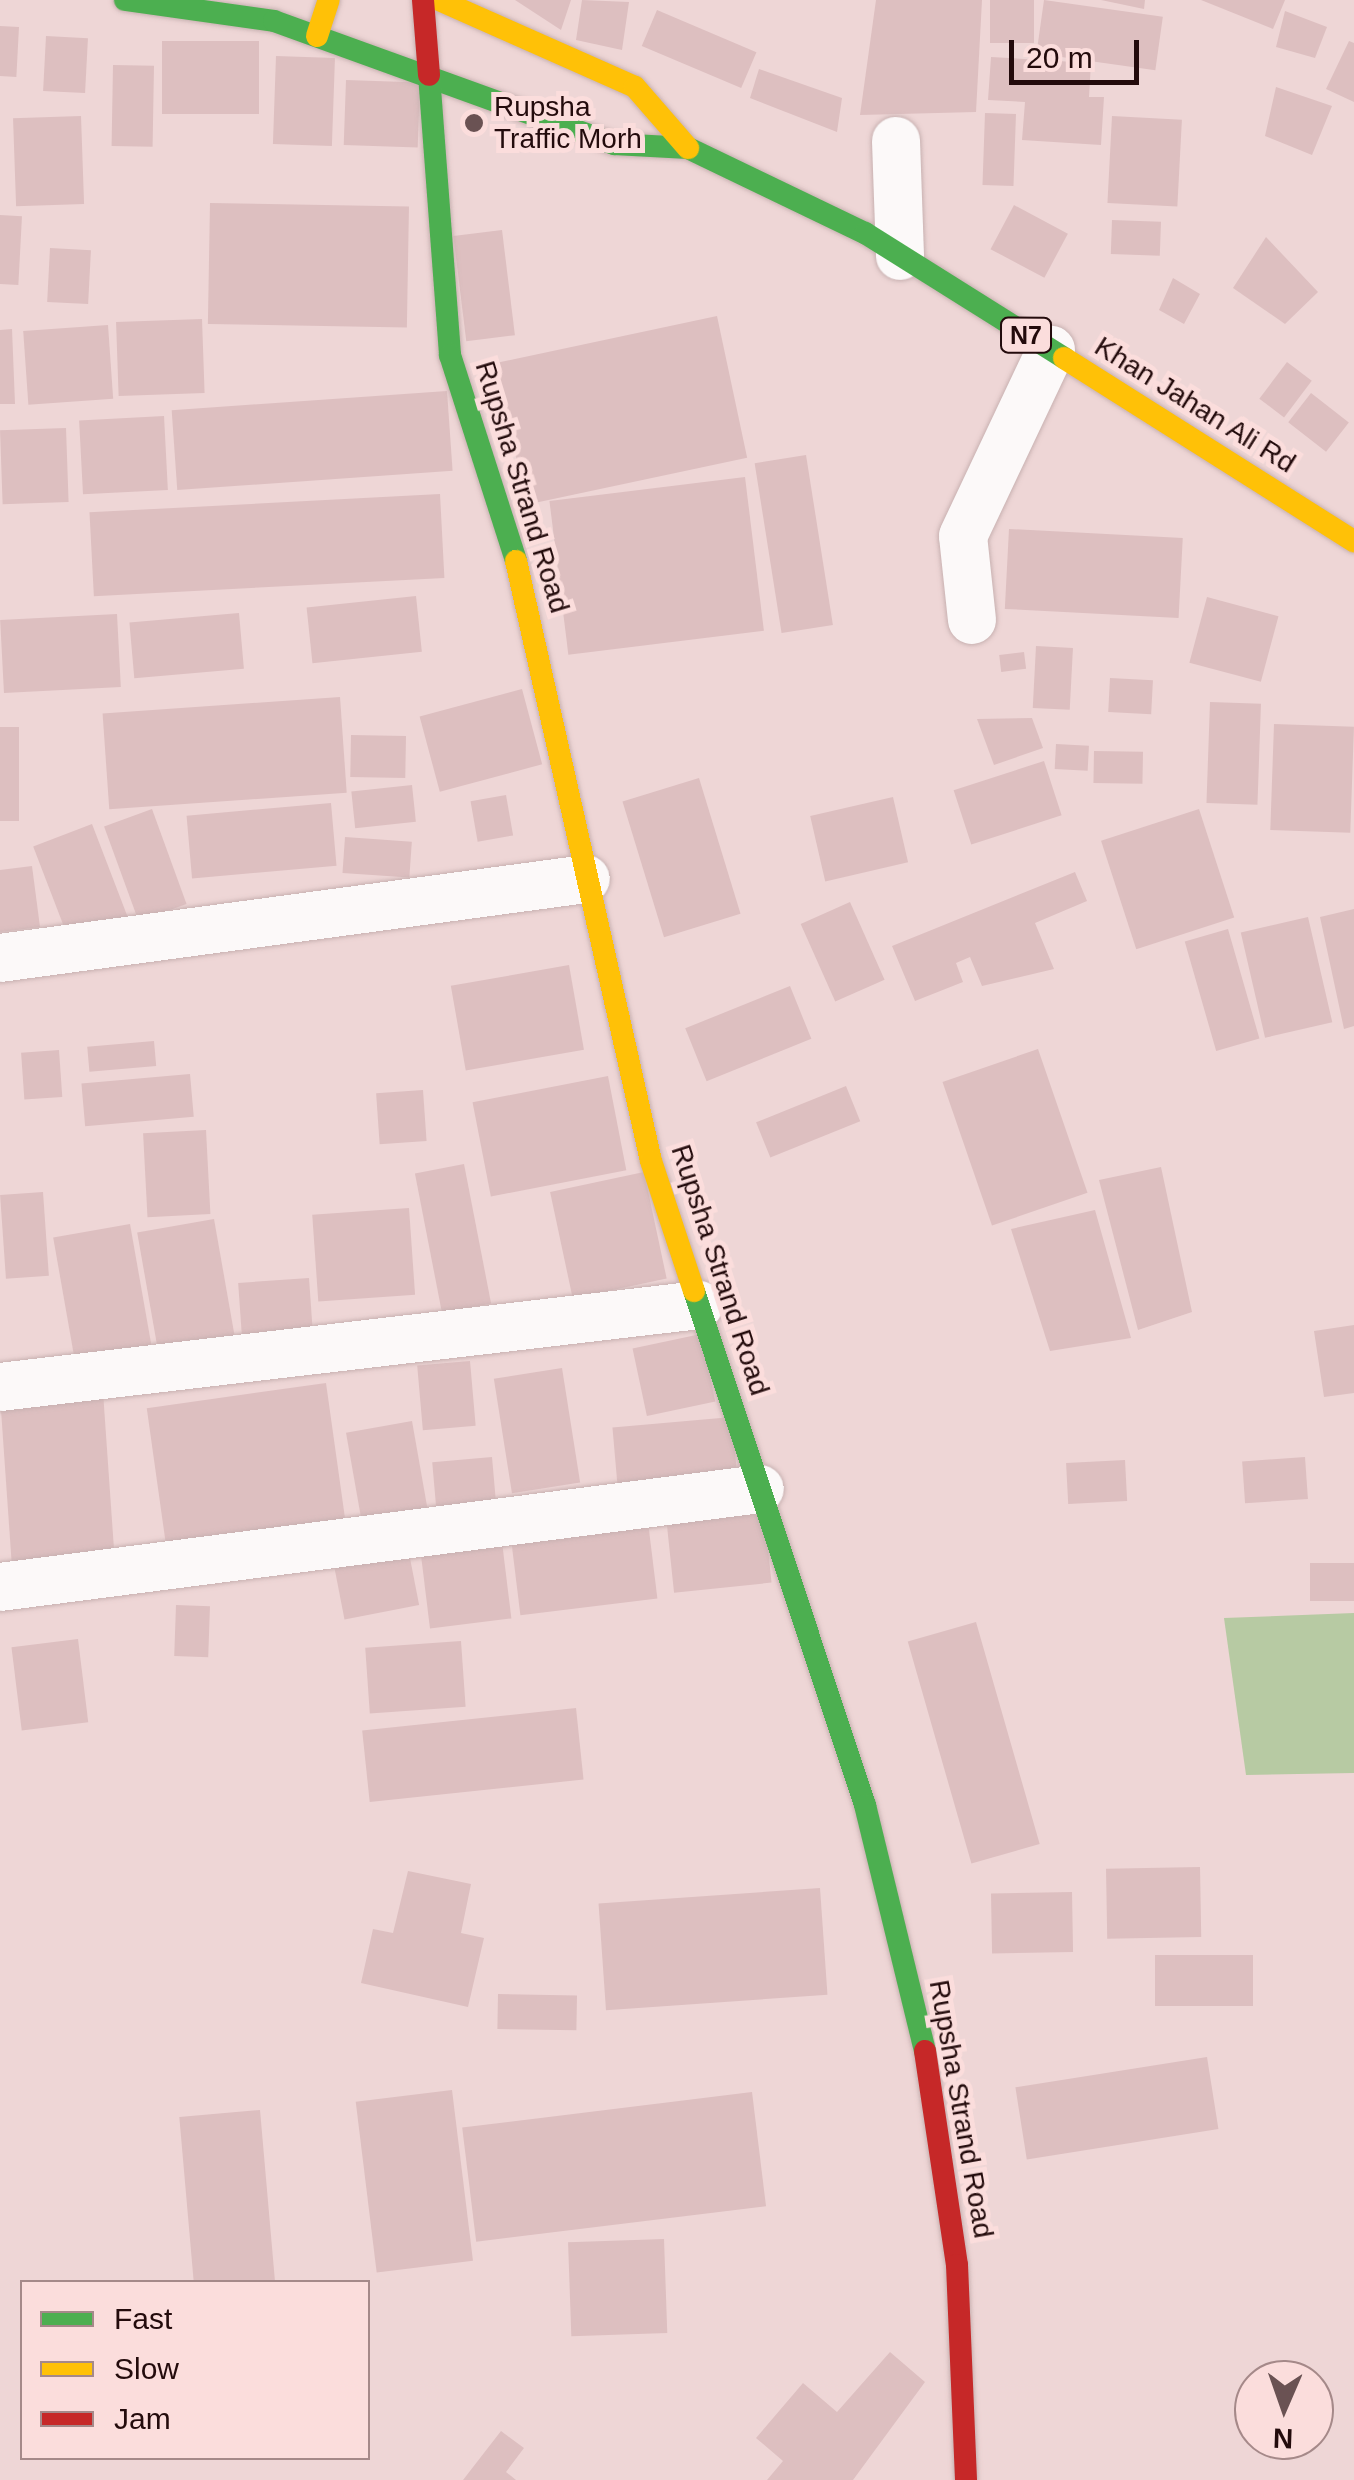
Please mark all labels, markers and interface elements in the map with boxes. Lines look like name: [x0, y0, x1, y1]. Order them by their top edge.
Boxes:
scale bar: [1014, 20, 1144, 82]
text: 20 m: [1026, 41, 1093, 74]
place label: Rupsha Traffic Morh: [494, 90, 642, 156]
marker: Rupsha Traffic Morh: [463, 112, 485, 134]
road number: N7: [998, 315, 1054, 355]
street label: Khan Jahan Ali Rd: [1088, 329, 1302, 481]
street label: Rupsha Strand Road: [468, 357, 576, 617]
street label: Rupsha Strand Road: [664, 1140, 776, 1400]
street label: Rupsha Strand Road: [922, 1977, 1000, 2241]
legend: [20, 2280, 370, 2460]
text: Fast: [114, 2302, 172, 2335]
text: Slow: [114, 2352, 179, 2385]
north arrow: [1234, 2360, 1334, 2460]
text: Jam: [114, 2402, 171, 2435]
text: N: [1272, 2423, 1294, 2454]

